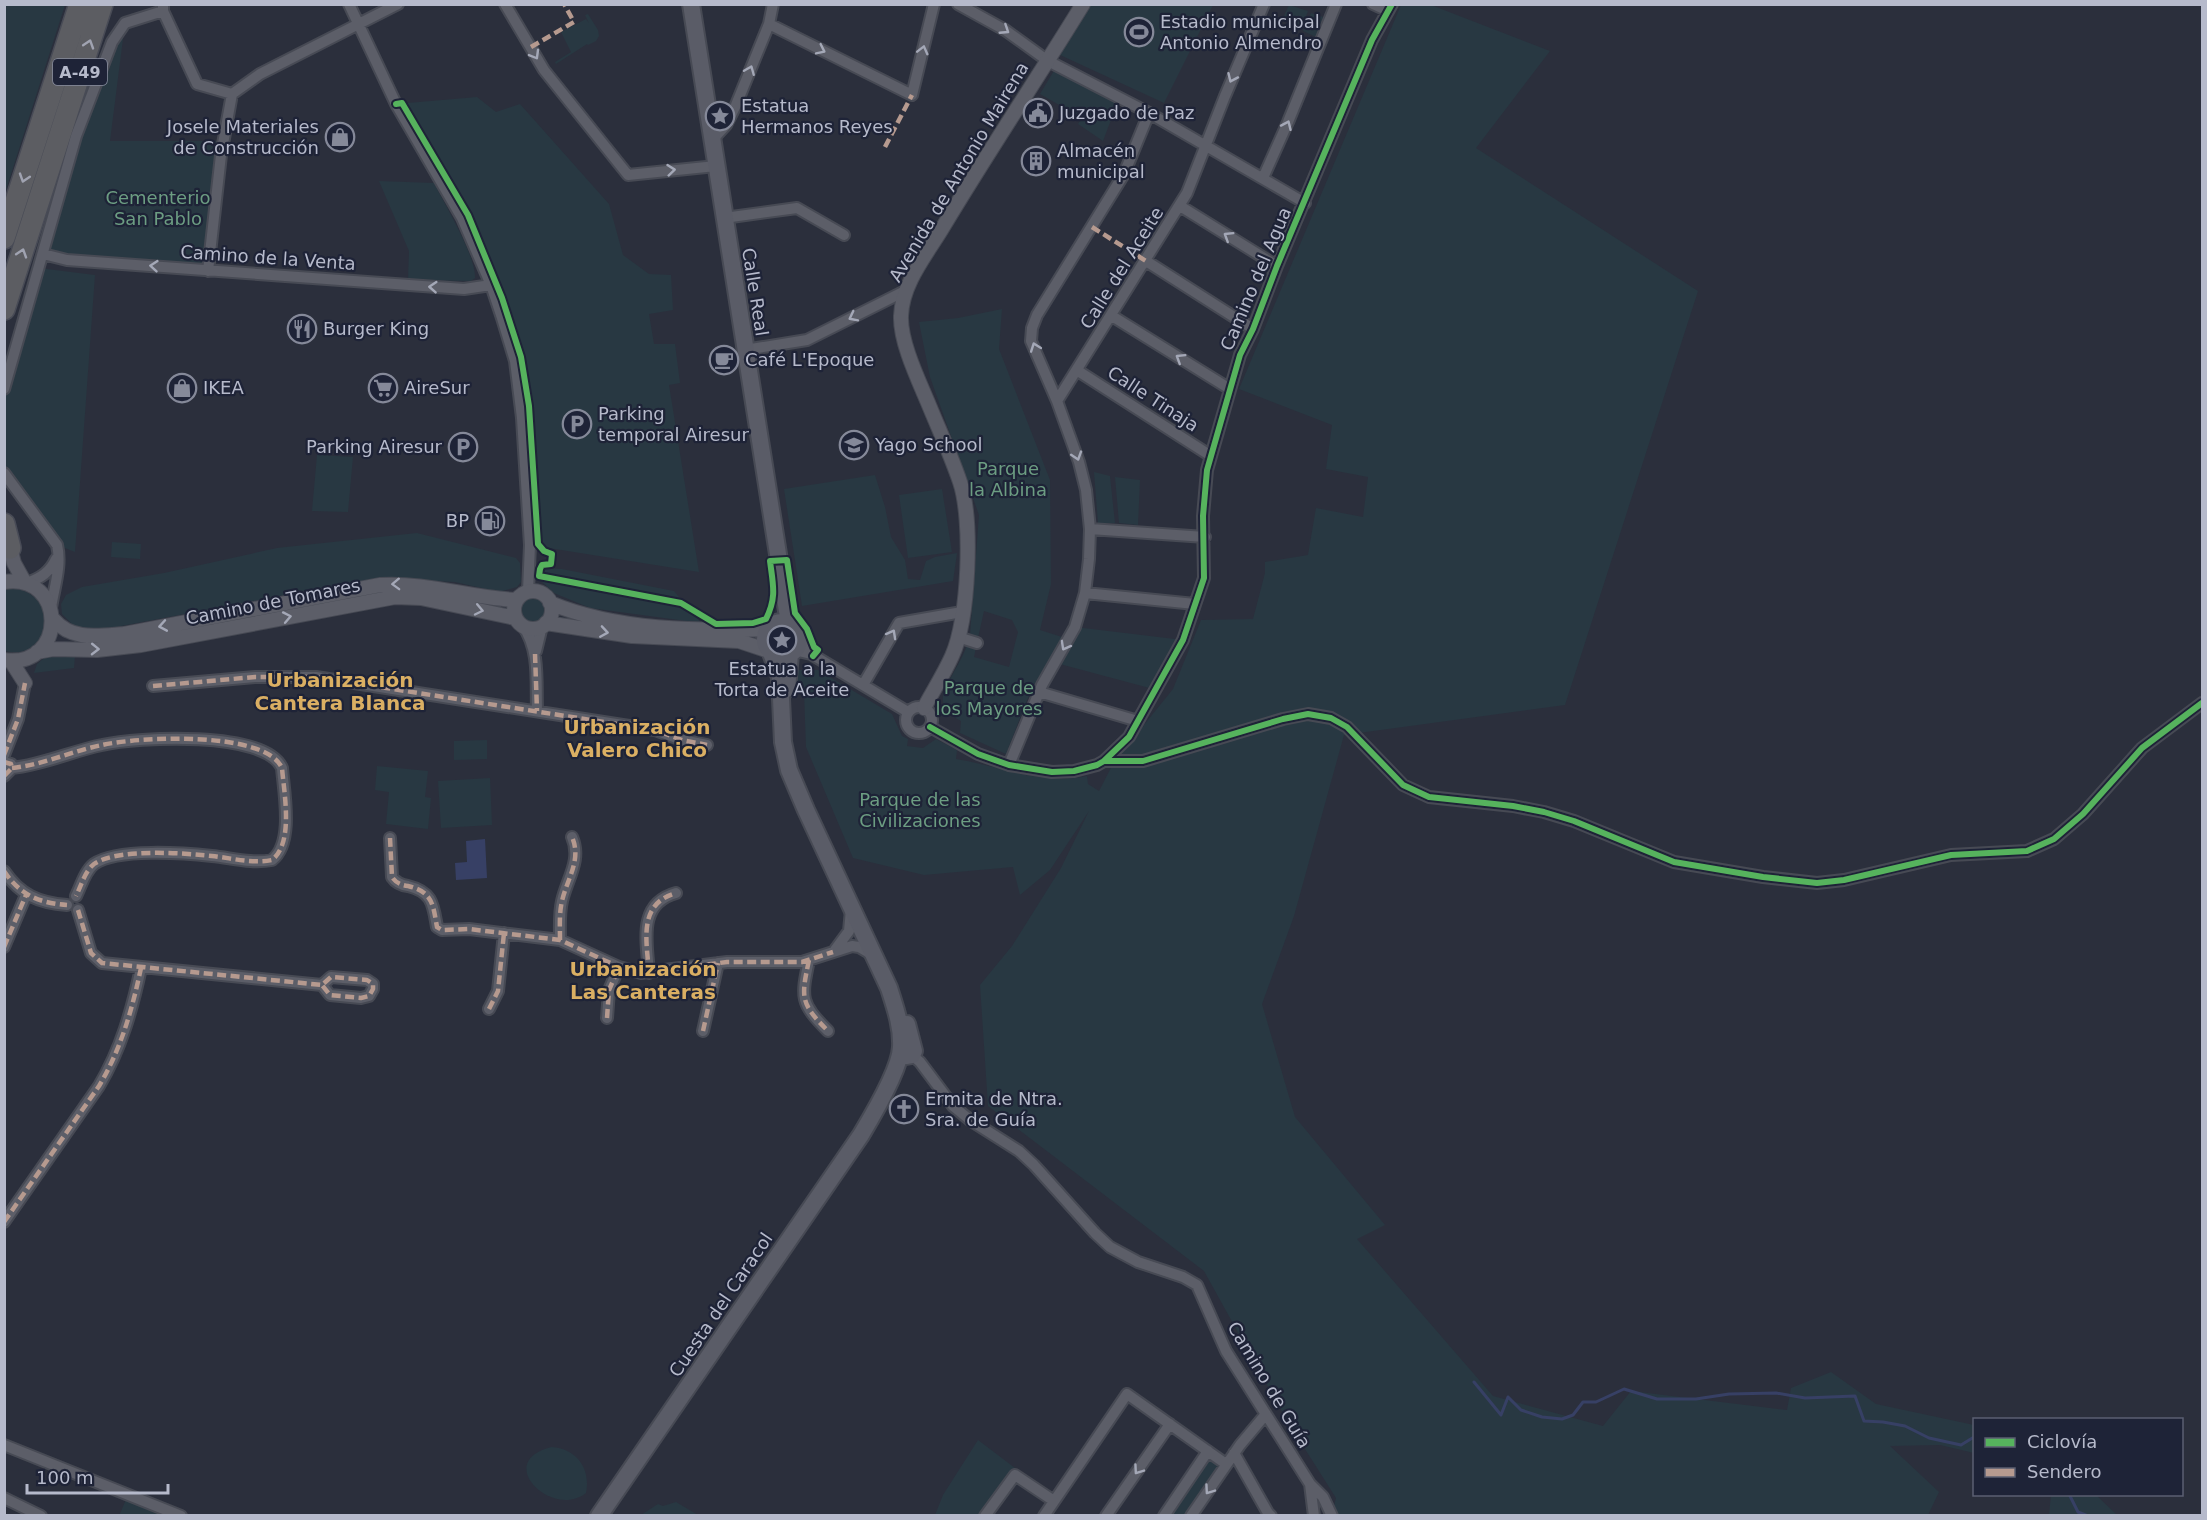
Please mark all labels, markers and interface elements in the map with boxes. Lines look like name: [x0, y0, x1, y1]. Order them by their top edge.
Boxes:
place label: Estadio municipal Antonio Almendro: [1160, 11, 1322, 53]
sports icon: Estadio municipal Antonio Almendro: [1123, 16, 1155, 48]
one-way arrow: [998, 23, 1009, 34]
one-way arrow: [82, 39, 95, 50]
one-way arrow: [815, 42, 826, 54]
one-way arrow: [916, 45, 928, 55]
one-way arrow: [528, 49, 539, 59]
street label: Avenida de Antonio Mairena: [884, 58, 1033, 286]
road number: A-49: [53, 59, 107, 85]
one-way arrow: [743, 65, 755, 76]
one-way arrow: [1228, 71, 1240, 82]
place label: Estatua Hermanos Reyes: [741, 95, 893, 137]
public building icon: Juzgado de Paz: [1022, 97, 1054, 129]
place icon: Estatua Hermanos Reyes: [704, 100, 736, 132]
place label: Juzgado de Paz: [1058, 102, 1195, 123]
place label: Josele Materiales de Construcción: [166, 116, 319, 158]
one-way arrow: [1280, 120, 1292, 131]
shop icon: Josele Materiales de Construcción: [324, 121, 356, 153]
place label: Almacén municipal: [1057, 140, 1145, 182]
building icon: Almacén municipal: [1020, 145, 1052, 177]
one-way arrow: [666, 164, 675, 177]
one-way arrow: [19, 172, 31, 183]
park label: Cementerio San Pablo: [105, 187, 211, 229]
street label: Calle del Aceite: [1076, 203, 1168, 333]
street label: Camino del Agua: [1216, 204, 1295, 354]
one-way arrow: [1224, 233, 1235, 244]
street label: Camino de la Venta: [180, 241, 356, 274]
street label: Calle Real: [738, 246, 773, 338]
one-way arrow: [15, 248, 28, 259]
one-way arrow: [150, 260, 159, 273]
one-way arrow: [428, 281, 437, 294]
one-way arrow: [848, 310, 859, 322]
restaurant icon: Burger King: [286, 313, 318, 345]
place label: Burger King: [323, 318, 429, 339]
one-way arrow: [1029, 343, 1042, 353]
cafe icon: Café L'Epoque: [708, 344, 740, 376]
place label: Café L'Epoque: [745, 349, 874, 370]
one-way arrow: [1176, 353, 1186, 365]
street label: Calle Tinaja: [1104, 361, 1203, 436]
shop icon: IKEA: [166, 372, 198, 404]
supermarket icon: AireSur: [367, 372, 399, 404]
place label: IKEA: [203, 377, 244, 398]
place label: AireSur: [404, 377, 470, 398]
place label: Parking temporal Airesur: [598, 403, 749, 445]
parking icon: Parking temporal Airesur: [561, 408, 593, 440]
school or university icon: Yago School: [838, 429, 870, 461]
parking icon: Parking Airesur: [447, 431, 479, 463]
place label: Yago School: [874, 434, 982, 455]
place label: Parking Airesur: [306, 436, 443, 457]
one-way arrow: [1070, 450, 1082, 461]
park label: Parque la Albina: [969, 458, 1047, 500]
fuel station icon: BP: [474, 505, 506, 537]
place label: BP: [446, 510, 469, 531]
street label: Camino de Tomares: [184, 574, 362, 629]
one-way arrow: [392, 578, 401, 590]
one-way arrow: [474, 603, 484, 616]
one-way arrow: [282, 611, 292, 624]
one-way arrow: [159, 620, 168, 632]
place icon: Estatua a la Torta de Aceite: [766, 624, 798, 656]
one-way arrow: [599, 625, 609, 638]
one-way arrow: [885, 630, 896, 640]
one-way arrow: [1061, 640, 1072, 650]
one-way arrow: [91, 643, 100, 655]
place label: Estatua a la Torta de Aceite: [714, 658, 849, 700]
district label: Urbanización Cantera Blanca: [254, 668, 426, 715]
park label: Parque de los Mayores: [936, 677, 1042, 719]
district label: Urbanización Valero Chico: [564, 715, 710, 762]
park label: Parque de las Civilizaciones: [859, 789, 981, 831]
district label: Urbanización Las Canteras: [570, 957, 716, 1004]
place label: Ermita de Ntra. Sra. de Guía: [925, 1088, 1063, 1130]
church icon: Ermita de Ntra. Sra. de Guía: [888, 1093, 920, 1125]
street label: Cuesta del Caracol: [665, 1229, 777, 1381]
street label: Camino de Guía: [1223, 1318, 1315, 1452]
legend: [1973, 1418, 2183, 1496]
text: Ciclovía: [2027, 1431, 2097, 1452]
scale bar: [27, 1457, 168, 1495]
text: Sendero: [2027, 1461, 2101, 1482]
one-way arrow: [1134, 1463, 1145, 1474]
text: 100 m: [36, 1467, 94, 1488]
one-way arrow: [1205, 1483, 1216, 1494]

